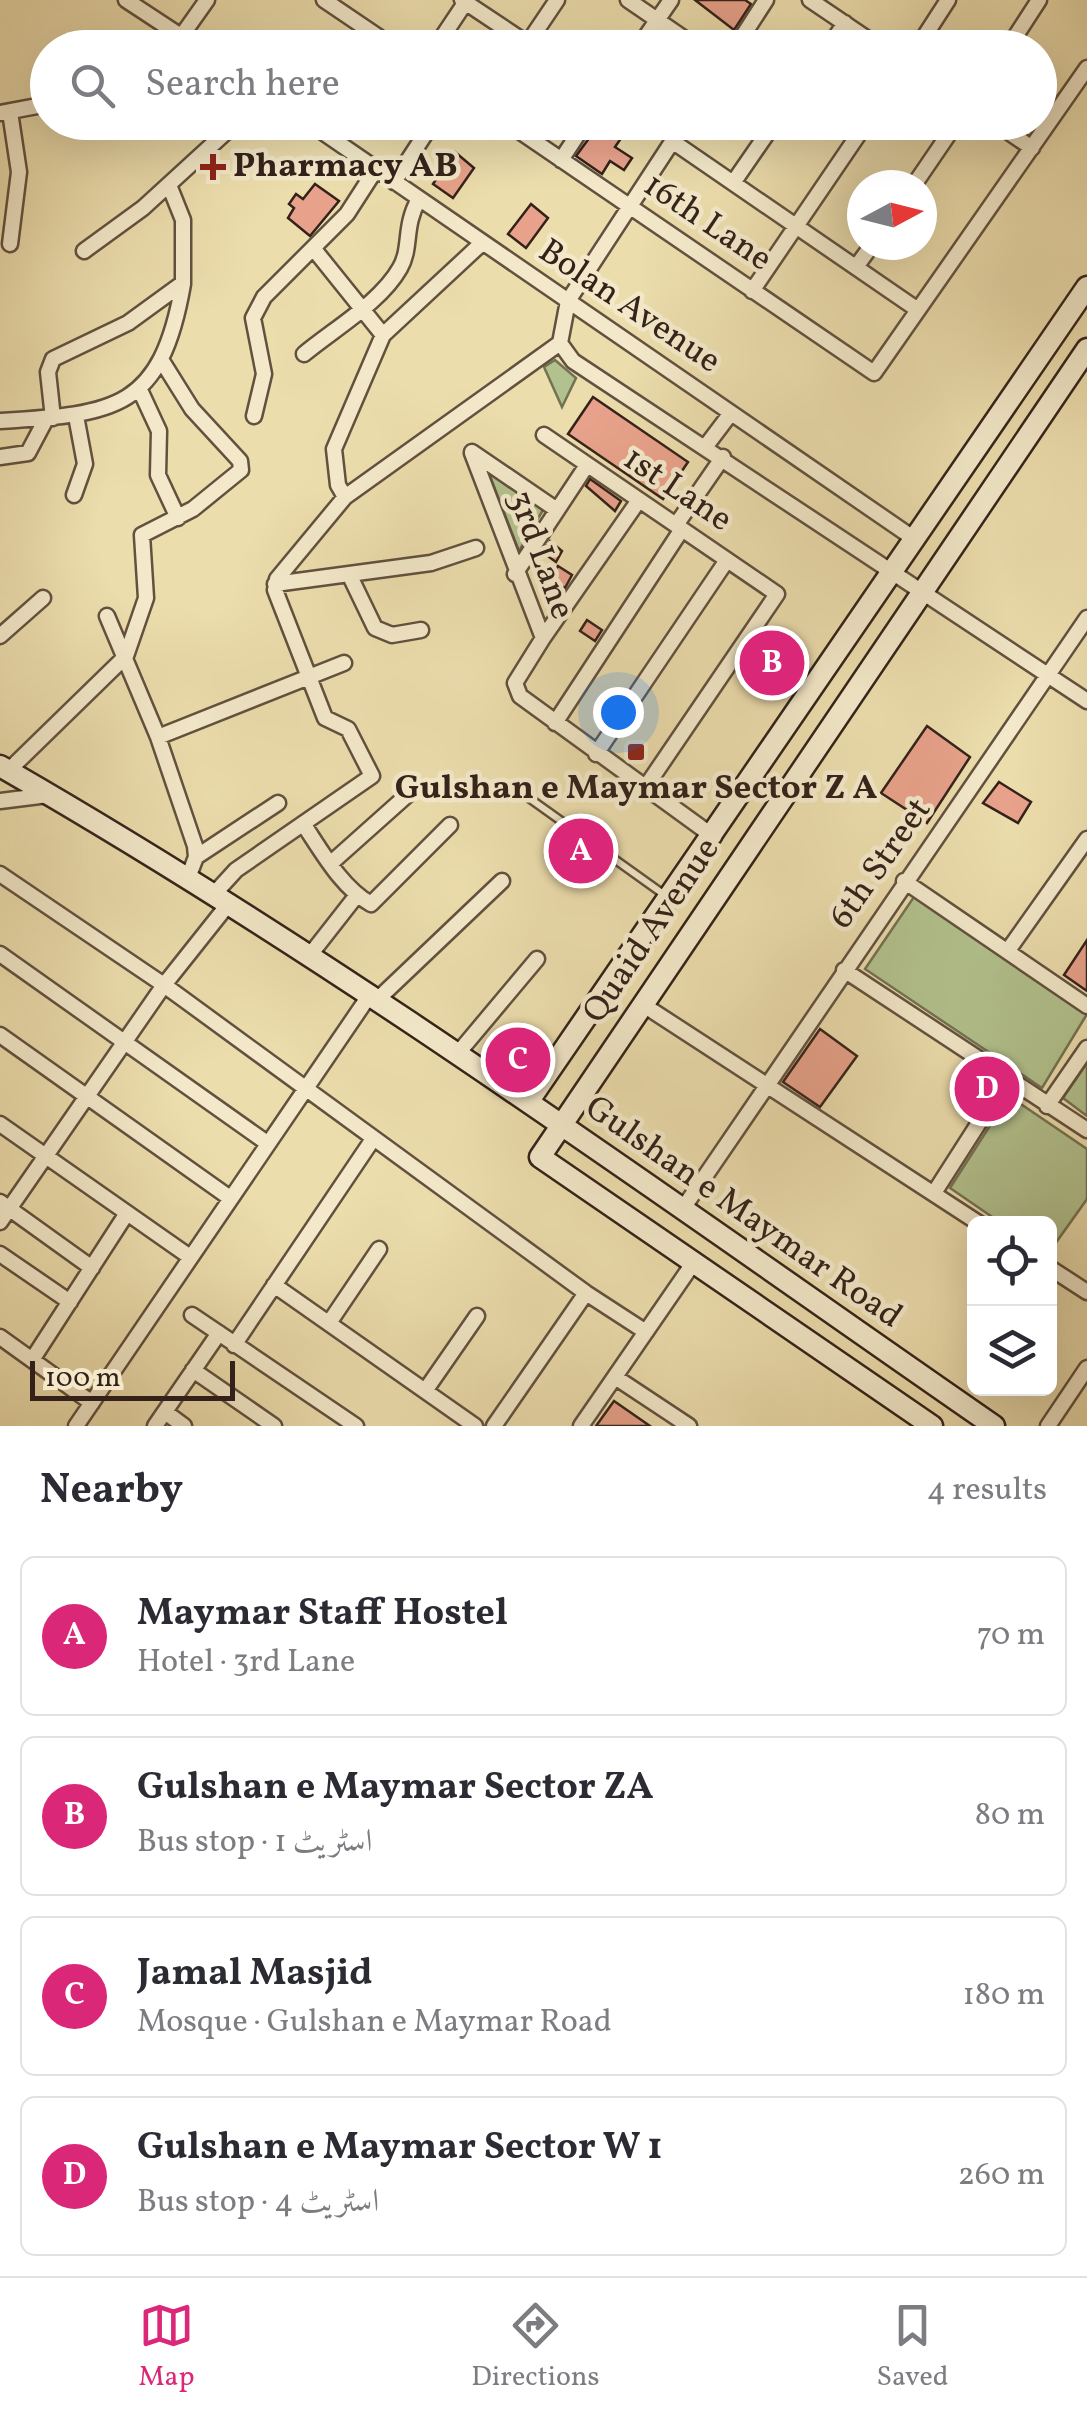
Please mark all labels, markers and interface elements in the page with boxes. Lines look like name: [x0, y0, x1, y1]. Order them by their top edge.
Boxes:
search box: [30, 30, 1057, 140]
icon: search: [65, 58, 120, 113]
text: Search here: [145, 59, 340, 112]
place label: Pharmacy AB: [233, 143, 458, 191]
marker: Pharmacy AB: [202, 156, 224, 178]
street label: 16th Lane: [633, 162, 781, 284]
north arrow: [847, 170, 937, 260]
street label: Bolan Avenue: [528, 228, 730, 386]
street label: 1st Lane: [613, 436, 741, 544]
street label: 3rd Lane: [495, 484, 585, 626]
pin: B: [740, 626, 804, 700]
your location: [593, 687, 644, 738]
marker: Gulshan e Maymar Sector Z A: [625, 741, 647, 763]
place label: Gulshan e Maymar Sector Z A: [395, 765, 877, 813]
street label: 6th Street: [818, 789, 944, 939]
pin: A: [548, 814, 614, 888]
street label: Quaid Avenue: [575, 830, 729, 1032]
pin: C: [486, 1022, 550, 1098]
pin: D: [954, 1052, 1020, 1126]
street label: Gulshan e Maymar Road: [575, 1085, 911, 1341]
map controls: [967, 1216, 1057, 1396]
button: locate: [967, 1216, 1057, 1306]
button: layers: [967, 1306, 1057, 1396]
scale bar: [30, 1356, 235, 1400]
text: 100 m: [45, 1359, 120, 1398]
text: Nearby: [40, 1462, 183, 1521]
text: 4 results: [927, 1469, 1047, 1513]
text: Maymar Staff Hostel: [137, 1588, 508, 1641]
text: A: [63, 1614, 86, 1658]
text: 70 m: [977, 1614, 1045, 1658]
text: Hotel · 3rd Lane: [137, 1641, 355, 1685]
text: Gulshan e Maymar Sector ZA: [137, 1762, 653, 1815]
text: B: [64, 1794, 85, 1838]
text: 80 m: [975, 1794, 1045, 1838]
text: Bus stop · اسٹریٹ 1: [137, 1821, 372, 1865]
text: Jamal Masjid: [137, 1948, 372, 2001]
text: C: [64, 1974, 85, 2018]
text: 180 m: [962, 1974, 1045, 2018]
text: Mosque · Gulshan e Maymar Road: [137, 2001, 612, 2045]
text: Gulshan e Maymar Sector W 1: [137, 2122, 663, 2175]
text: D: [63, 2154, 86, 2198]
text: 260 m: [958, 2154, 1045, 2198]
text: Bus stop · اسٹریٹ 4: [137, 2181, 379, 2225]
tab: Map: [138, 2298, 194, 2397]
tab: Directions: [471, 2298, 600, 2397]
tab: Saved: [876, 2298, 949, 2397]

